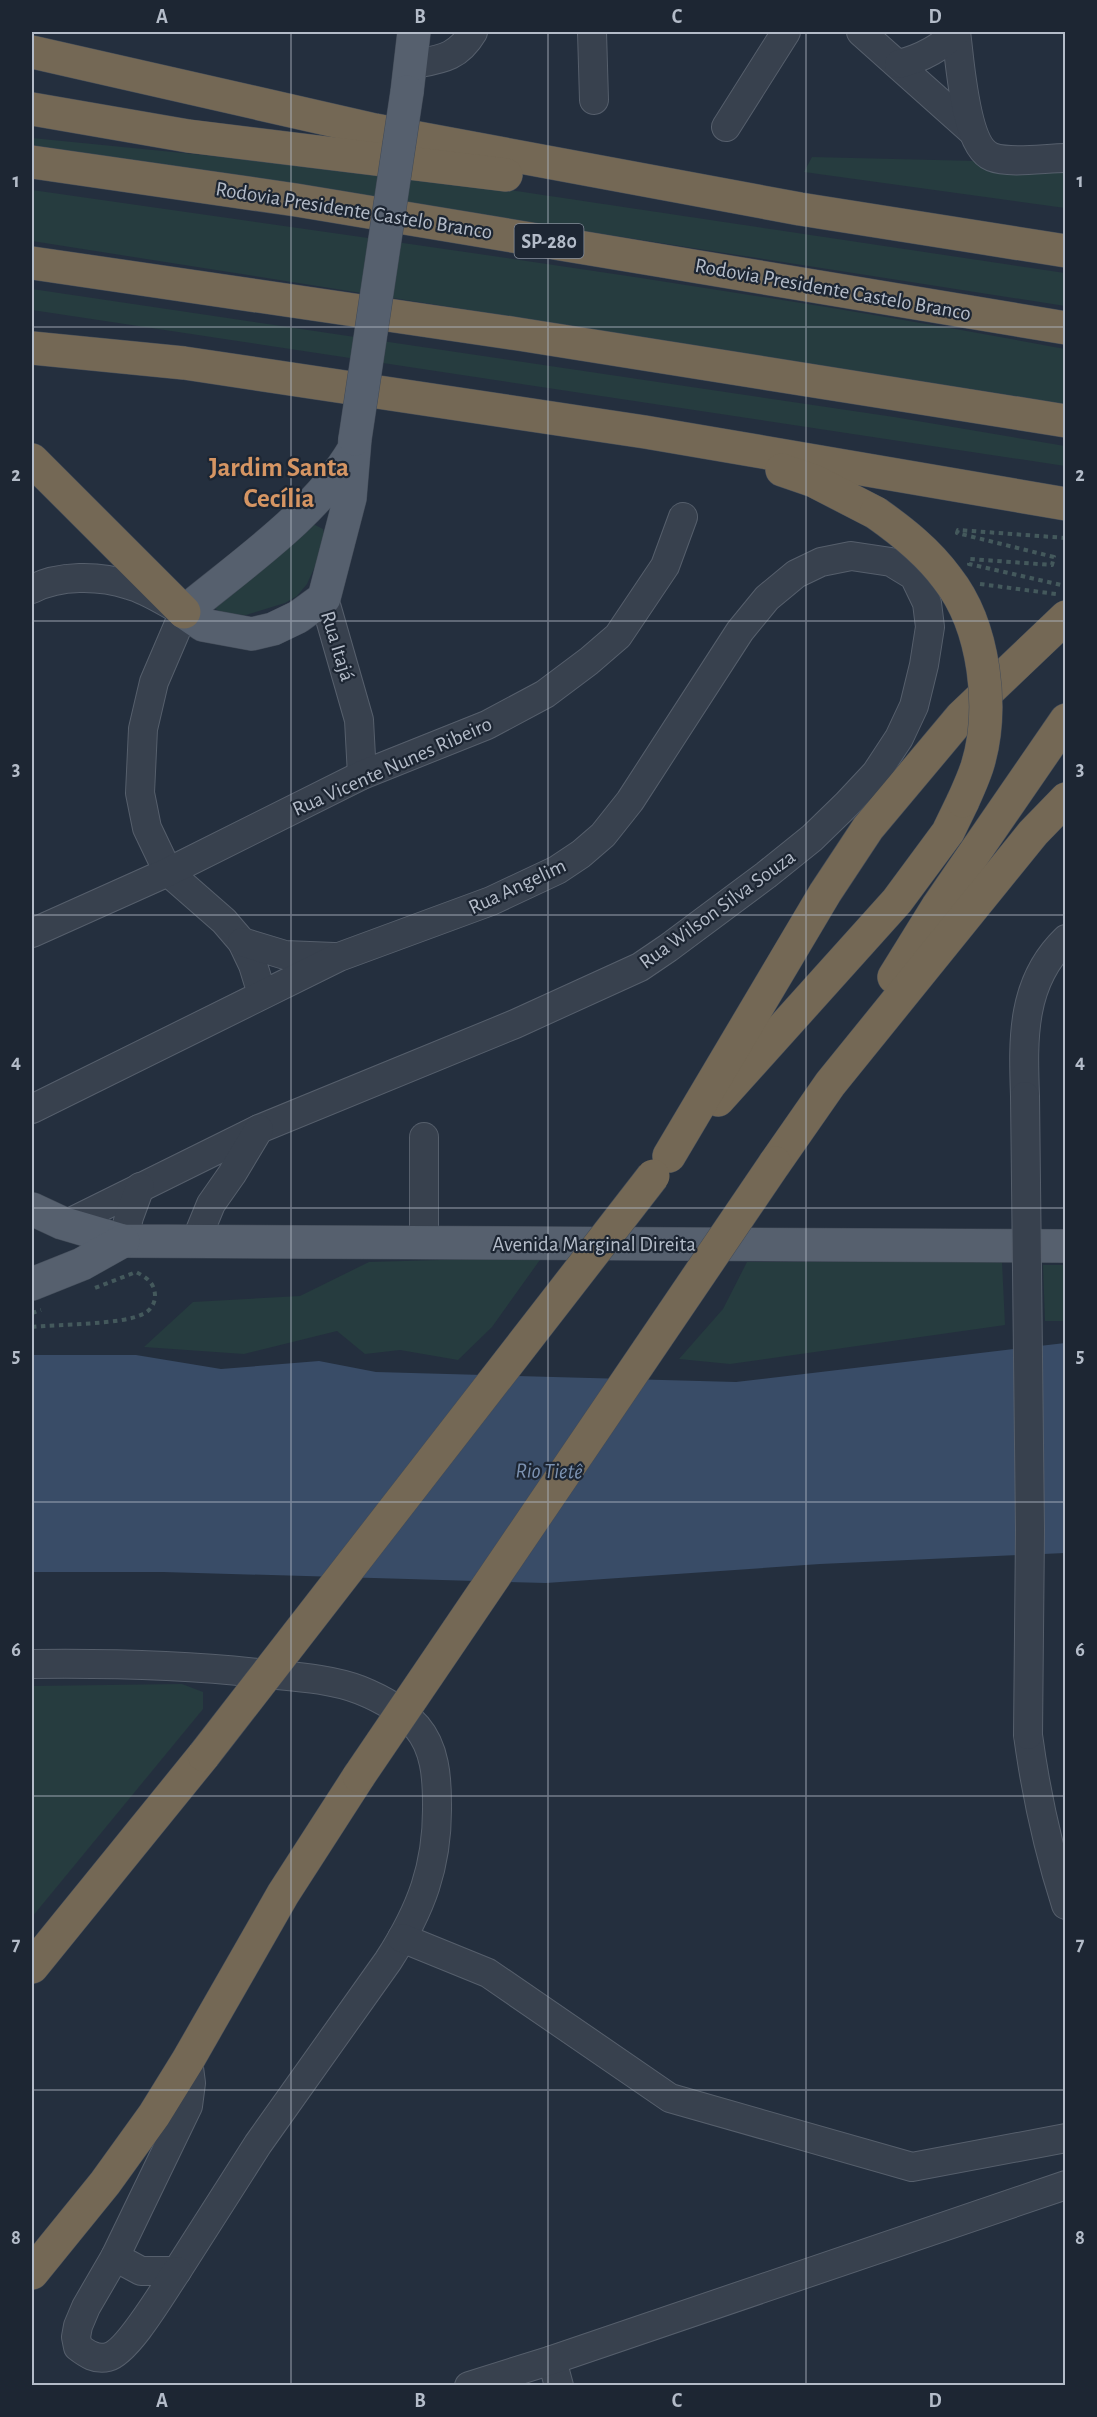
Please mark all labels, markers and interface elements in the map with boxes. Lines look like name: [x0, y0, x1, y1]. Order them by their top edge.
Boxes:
text: A: [156, 7, 168, 27]
text: B: [414, 7, 426, 27]
text: C: [672, 7, 683, 27]
text: D: [928, 7, 942, 27]
text: 1: [12, 171, 20, 191]
text: 1: [1076, 171, 1084, 191]
street label: Rodovia Presidente Castelo Branco: [214, 178, 494, 243]
road number: SP-280: [514, 224, 584, 258]
street label: Rodovia Presidente Castelo Branco: [693, 255, 973, 324]
district label: Jardim Santa Cecília: [209, 454, 349, 512]
text: 2: [11, 465, 21, 485]
text: 2: [1075, 465, 1085, 485]
street label: Rua Itajá: [317, 609, 358, 684]
street label: Rua Vicente Nunes Ribeiro: [289, 713, 495, 820]
text: 3: [12, 759, 20, 779]
text: 3: [1076, 759, 1084, 779]
street label: Rua Wilson Silva Souza: [635, 846, 799, 973]
street label: Rua Angelim: [465, 855, 569, 918]
text: 4: [11, 1052, 21, 1072]
text: 4: [1075, 1052, 1085, 1072]
street label: Avenida Marginal Direita: [492, 1234, 696, 1255]
text: 5: [12, 1346, 20, 1366]
text: 5: [1076, 1346, 1084, 1366]
water label: Rio Tietê: [515, 1459, 584, 1483]
text: 6: [11, 1640, 21, 1660]
text: 6: [1075, 1640, 1085, 1660]
text: 7: [12, 1934, 21, 1954]
text: 7: [1076, 1934, 1085, 1954]
text: 8: [11, 2228, 21, 2248]
text: 8: [1075, 2228, 1085, 2248]
text: A: [156, 2391, 168, 2411]
text: B: [414, 2391, 426, 2411]
text: C: [672, 2391, 683, 2411]
text: D: [928, 2391, 942, 2411]

